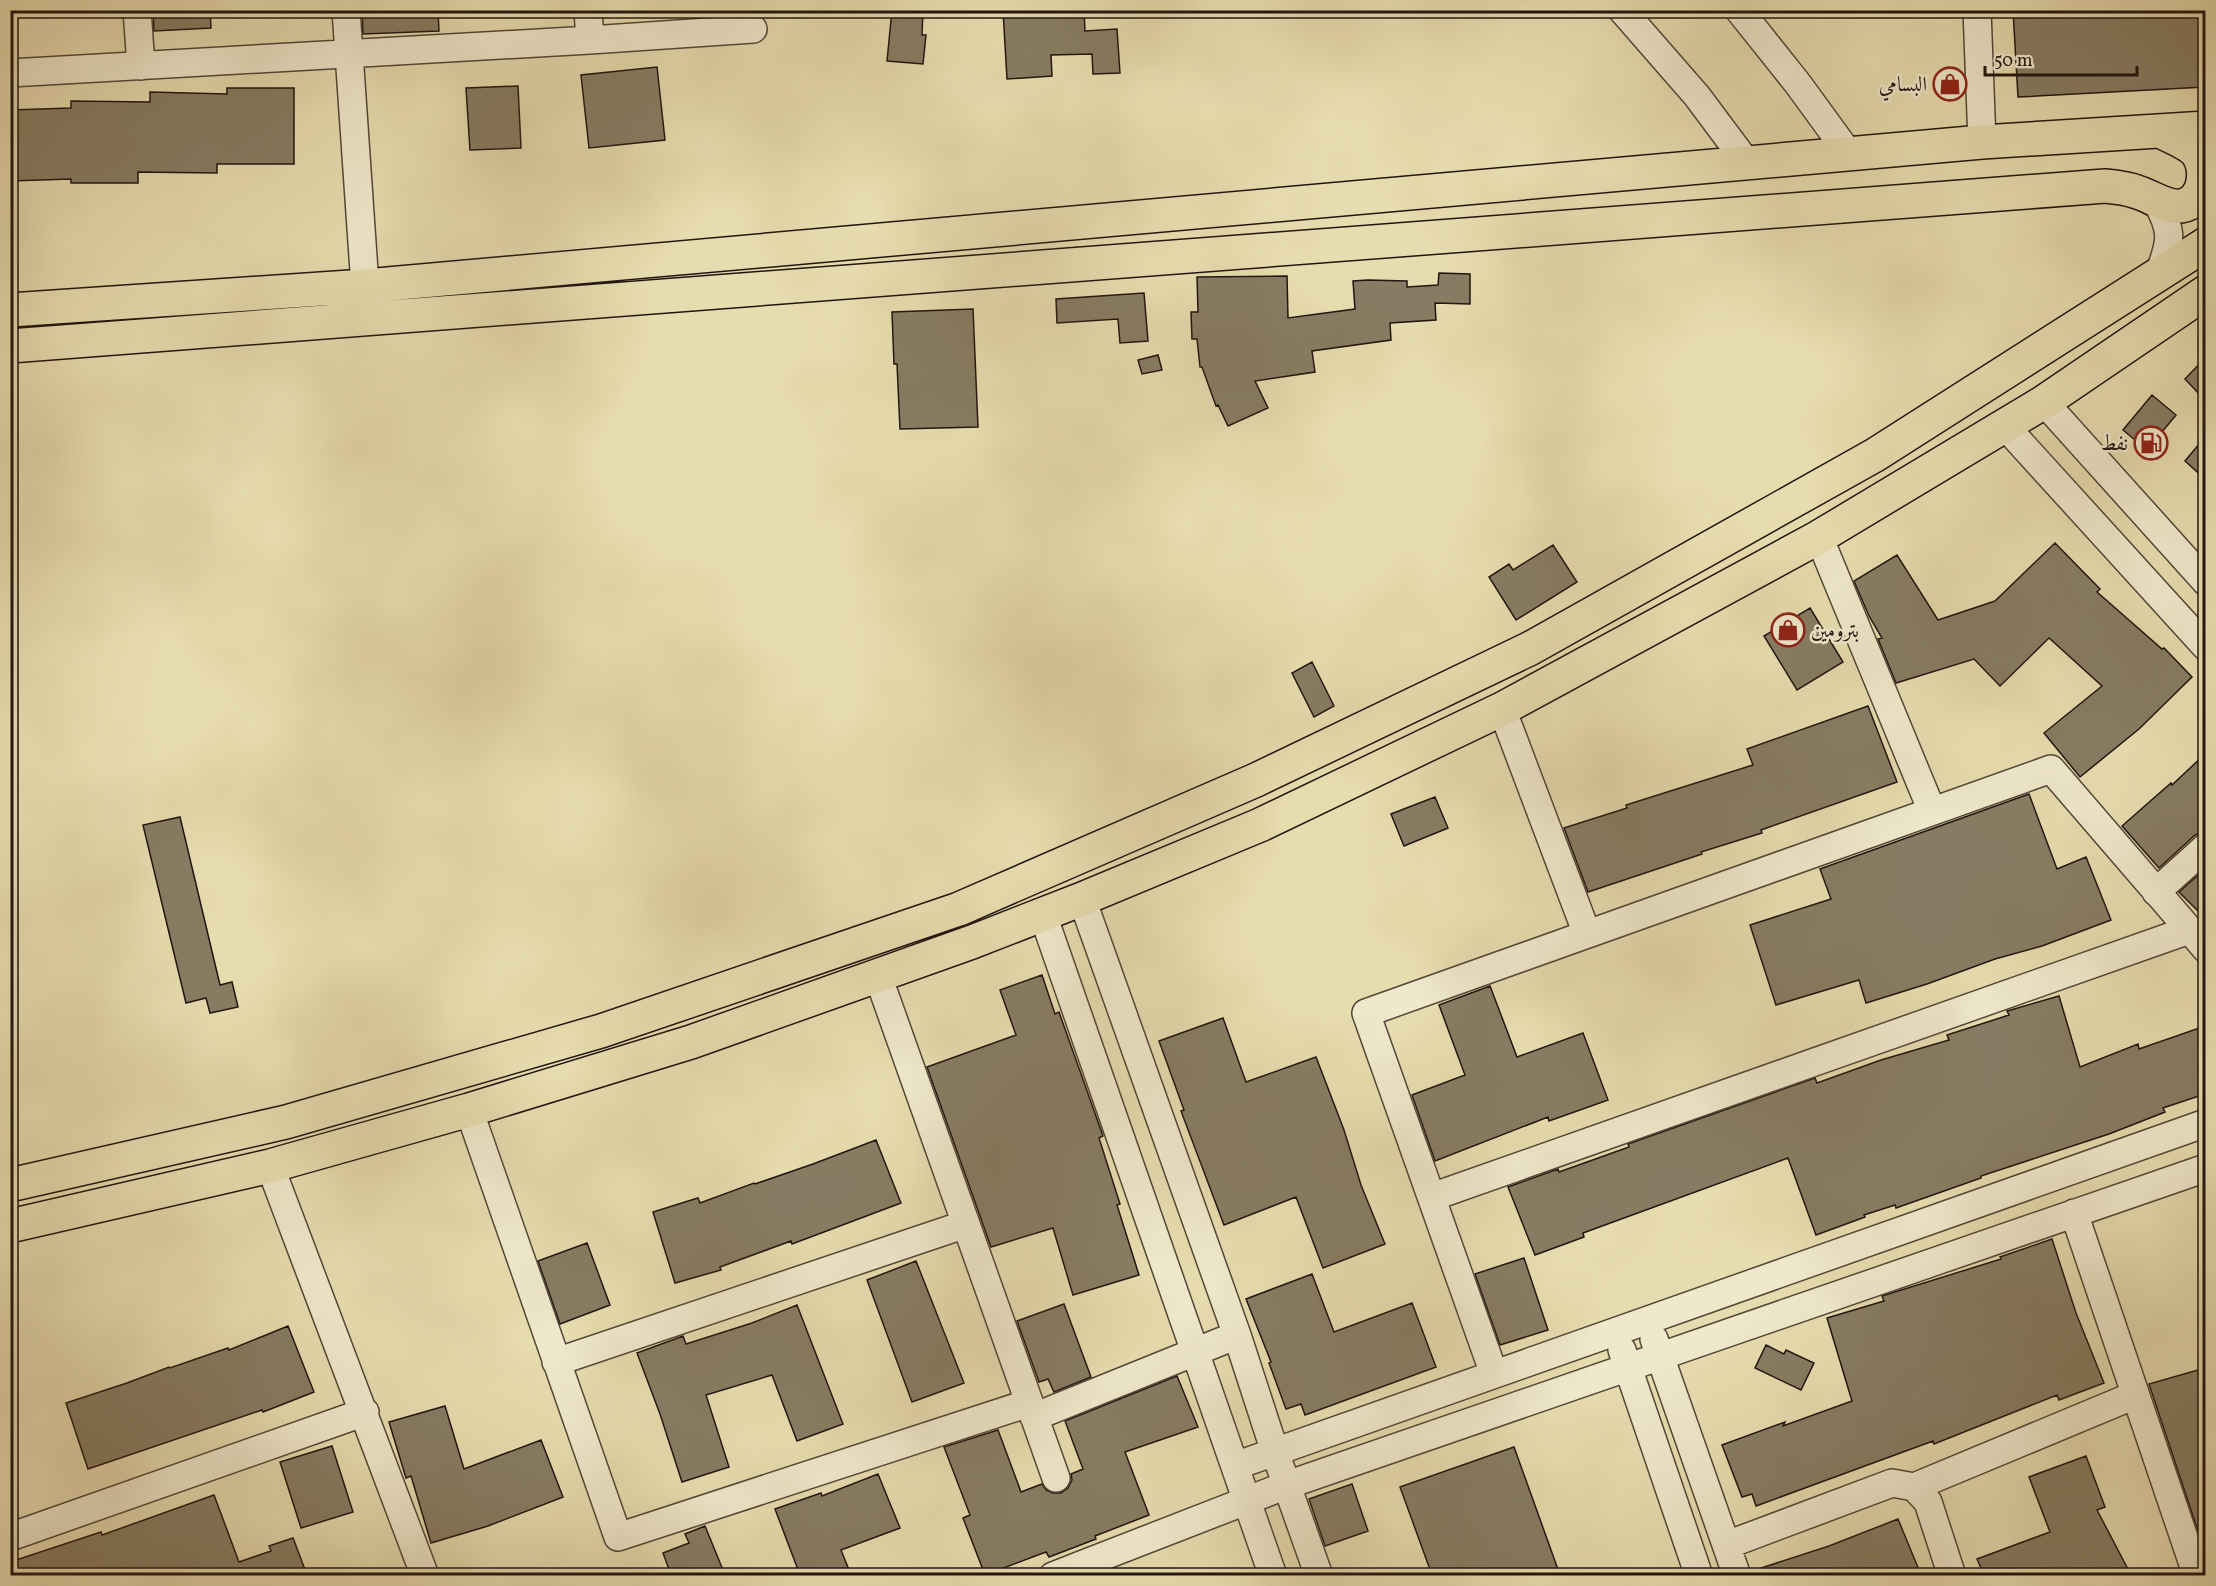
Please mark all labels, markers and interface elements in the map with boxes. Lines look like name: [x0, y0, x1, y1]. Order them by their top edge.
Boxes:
scale bar: [1985, 39, 2136, 77]
text: 50 m: [1994, 49, 2033, 74]
shop icon: البسامي: [1932, 66, 1968, 102]
place label: البسامي: [1879, 71, 1927, 101]
fuel station icon: نفط: [2133, 425, 2169, 461]
place label: نفط: [2100, 430, 2128, 459]
shop icon: بترومين: [1770, 612, 1806, 648]
place label: بترومين: [1811, 617, 1859, 646]

